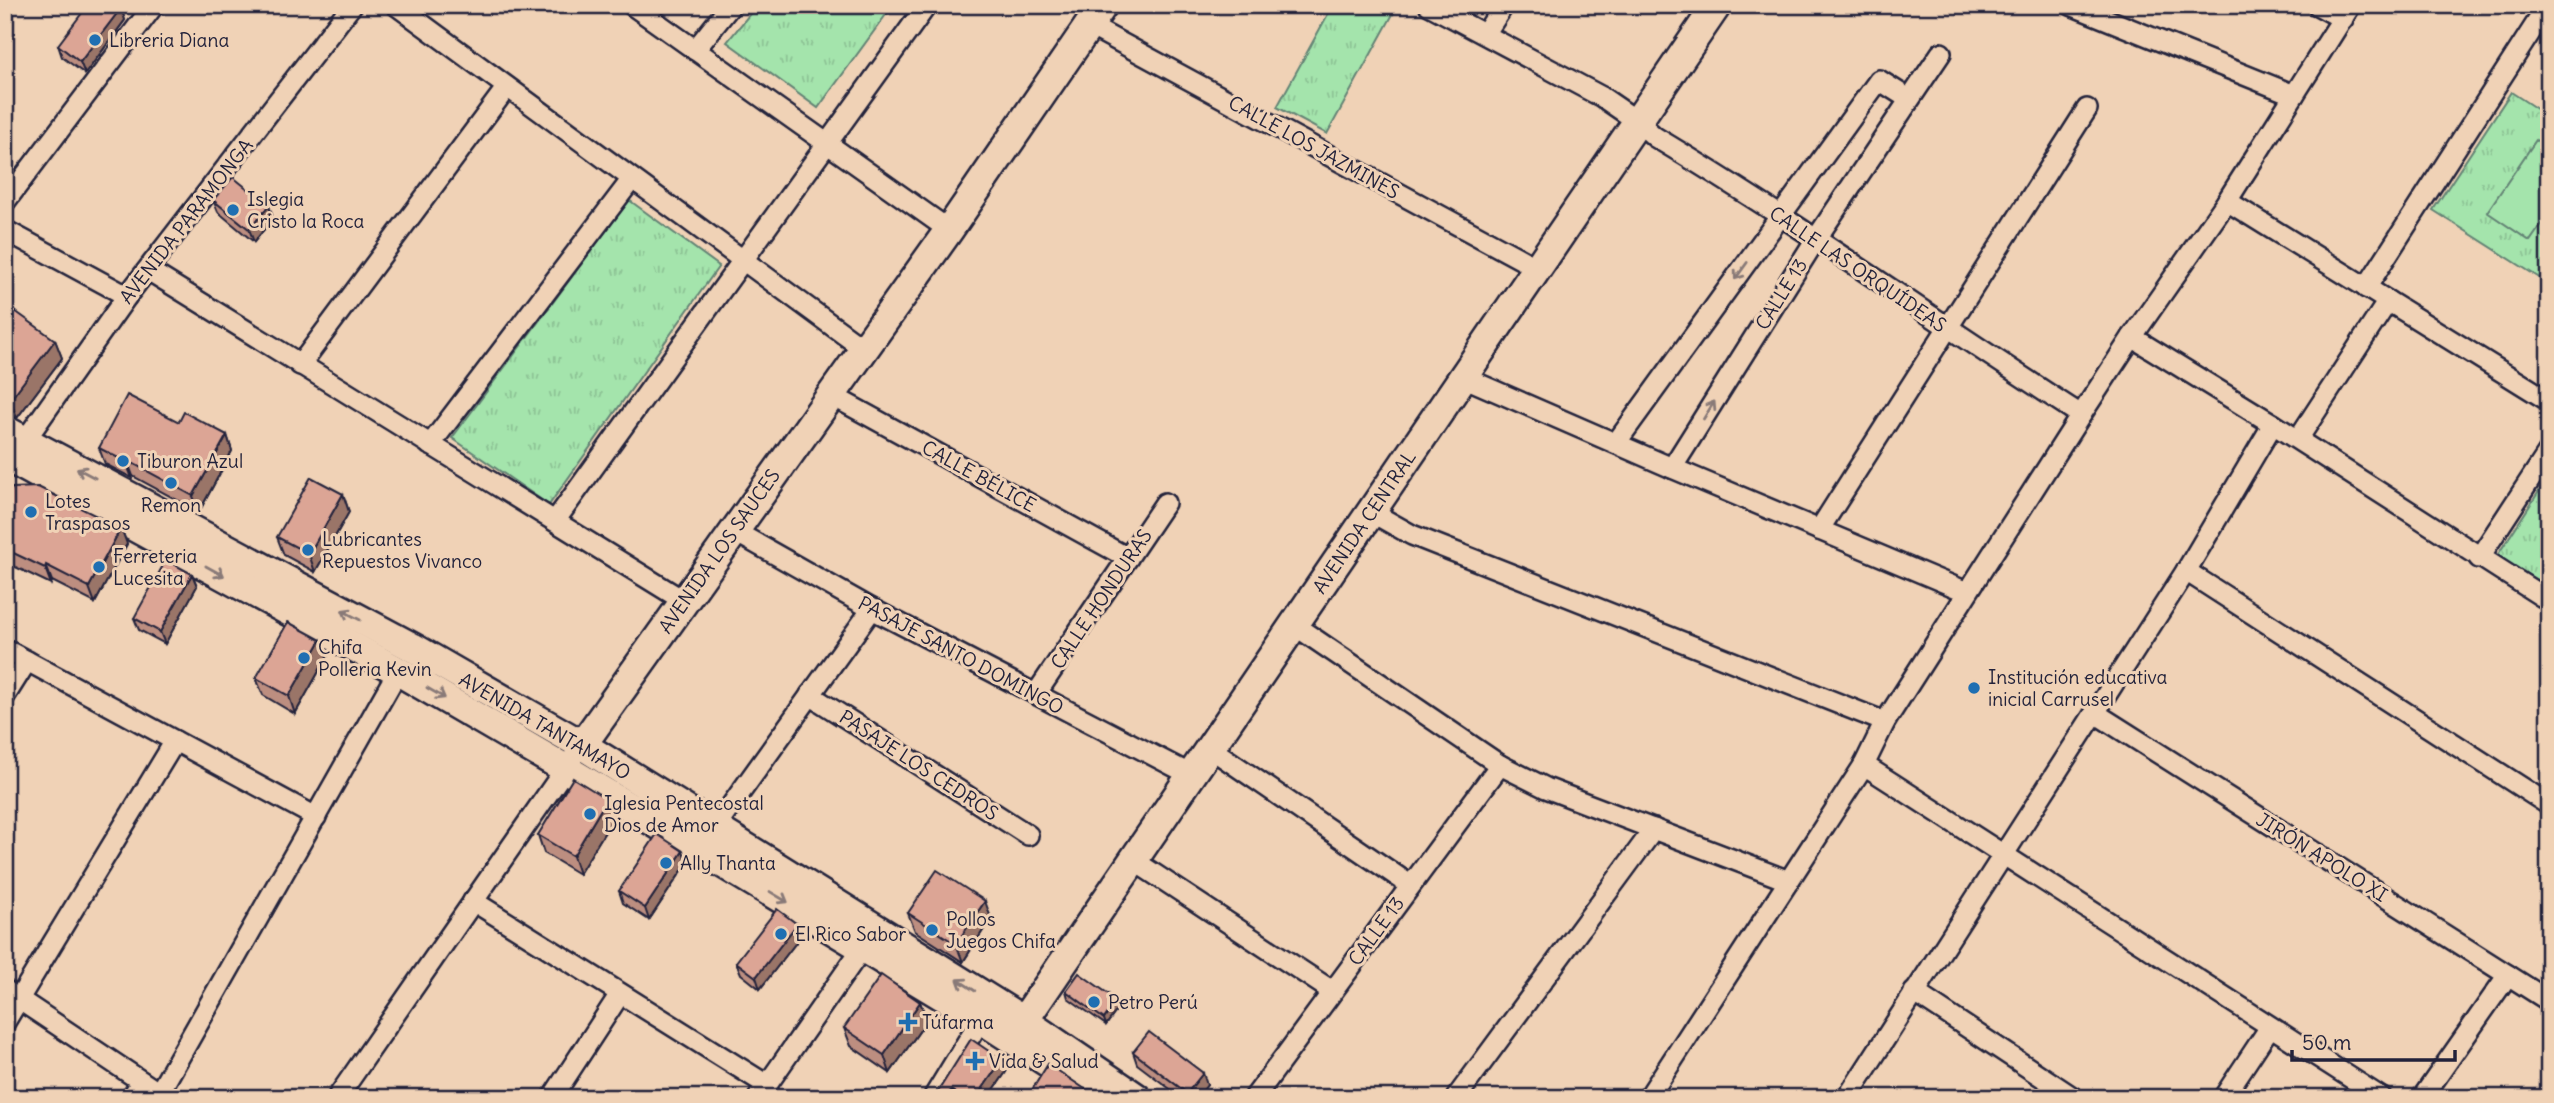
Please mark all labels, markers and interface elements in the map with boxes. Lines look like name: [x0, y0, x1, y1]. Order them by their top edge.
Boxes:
place label: Libreria Diana: [109, 28, 229, 52]
marker: Libreria Diana: [87, 32, 103, 48]
street label: CALLE LOS JAZMINES: [1224, 90, 1404, 204]
street label: AVENIDA PARAMONGA: [114, 134, 258, 308]
place label: Islegia Cristo la Roca: [247, 187, 364, 233]
street label: CALLE LAS ORQUÍDEAS: [1765, 201, 1951, 337]
marker: Islegia Cristo la Roca: [225, 202, 241, 218]
street label: CALLE 13: [1750, 254, 1812, 334]
one-way arrow: [1733, 261, 1748, 280]
one-way arrow: [1702, 401, 1716, 421]
street label: CALLE BÉLICE: [918, 435, 1040, 517]
street label: AVENIDA CENTRAL: [1307, 446, 1421, 598]
place label: Tiburon Azul: [137, 449, 243, 473]
marker: Tiburon Azul: [115, 453, 131, 469]
street label: AVENIDA LOS SAUCES: [653, 464, 785, 638]
one-way arrow: [76, 466, 97, 480]
marker: Remon: [163, 475, 179, 491]
place label: Lotes Traspasos: [45, 489, 130, 535]
place label: Remon: [141, 493, 201, 517]
marker: Lotes Traspasos: [23, 504, 39, 520]
street label: CALLE HONDURAS: [1045, 524, 1157, 674]
place label: Lubricantes Repuestos Vivanco: [322, 527, 482, 573]
marker: Lubricantes Repuestos Vivanco: [300, 542, 316, 558]
place label: Ferreteria Lucesita: [113, 544, 198, 590]
marker: Ferreteria Lucesita: [91, 559, 107, 575]
one-way arrow: [205, 564, 225, 578]
street label: PASAJE SANTO DOMINGO: [854, 591, 1068, 719]
one-way arrow: [342, 608, 362, 622]
place label: Chifa Polleria Kevin: [318, 635, 432, 681]
marker: Chifa Polleria Kevin: [296, 650, 312, 666]
place label: Institución educativa inicial Carrusel: [1988, 665, 2168, 711]
street label: AVENIDA TANTAMAYO: [455, 667, 635, 785]
marker: Institución educativa inicial Carrusel: [1966, 680, 1982, 696]
one-way arrow: [425, 687, 446, 700]
street label: PASAJE LOS CEDROS: [835, 705, 1003, 825]
place label: Iglesia Pentecostal Dios de Amor: [604, 791, 764, 837]
marker: Iglesia Pentecostal Dios de Amor: [582, 806, 598, 822]
street label: JIRÓN APOLO XI: [2252, 807, 2392, 907]
place label: Ally Thanta: [680, 851, 776, 875]
marker: Ally Thanta: [658, 855, 674, 871]
one-way arrow: [769, 890, 789, 904]
street label: CALLE 13: [1343, 892, 1409, 970]
place label: Pollos Juegos Chifa: [946, 907, 1056, 953]
place label: El Rico Sabor: [795, 922, 907, 946]
marker: Pollos Juegos Chifa: [924, 922, 940, 938]
marker: El Rico Sabor: [773, 926, 789, 942]
one-way arrow: [956, 977, 976, 991]
place label: Petro Perú: [1108, 990, 1198, 1014]
marker: Petro Perú: [1086, 994, 1102, 1010]
place label: Túfarma: [922, 1010, 994, 1034]
marker: Túfarma: [900, 1014, 916, 1030]
scale bar: [2292, 1019, 2454, 1063]
text: 50 m: [2302, 1029, 2351, 1056]
place label: Vida & Salud: [989, 1049, 1099, 1073]
marker: Vida & Salud: [967, 1053, 983, 1069]

